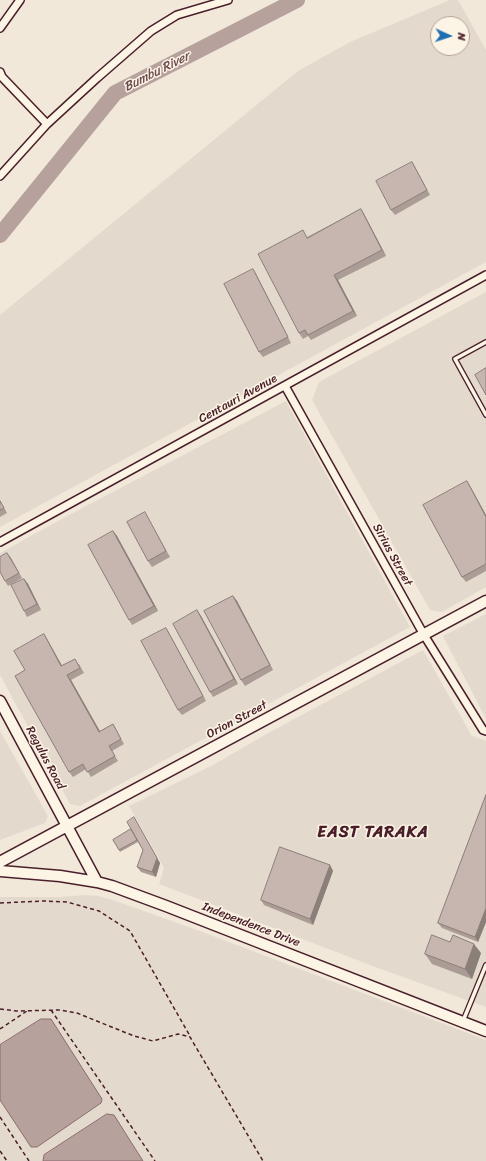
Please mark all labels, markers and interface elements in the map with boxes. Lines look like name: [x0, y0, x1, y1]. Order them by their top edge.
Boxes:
north arrow: [430, 16, 470, 56]
text: N: [452, 32, 471, 41]
water label: Bumbu River: [121, 49, 193, 95]
street label: Centauri Avenue: [196, 371, 280, 427]
street label: Sirius Street: [369, 521, 415, 589]
street label: Orion Street: [204, 698, 270, 742]
street label: Regulus Road: [22, 724, 68, 792]
district label: EAST TARAKA: [318, 823, 428, 843]
street label: Independence Drive: [200, 900, 302, 950]

